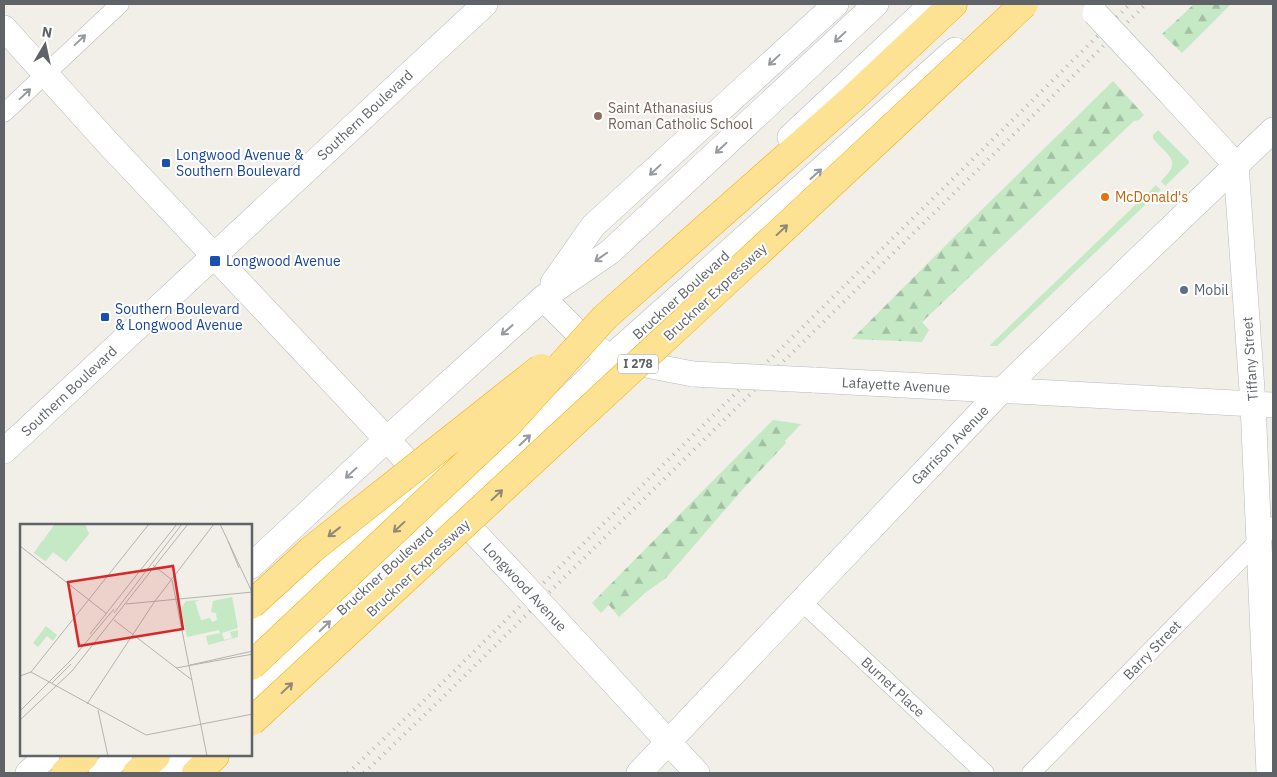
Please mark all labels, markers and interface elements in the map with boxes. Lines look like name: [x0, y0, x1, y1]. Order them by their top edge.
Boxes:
north arrow: [20, 20, 70, 70]
text: N: [41, 22, 53, 42]
one-way arrow: [834, 31, 846, 43]
one-way arrow: [74, 34, 87, 46]
one-way arrow: [768, 54, 781, 66]
street label: Southern Boulevard: [313, 66, 417, 164]
one-way arrow: [18, 88, 31, 99]
place label: Saint Athanasius Roman Catholic School: [608, 99, 753, 133]
marker: Saint Athanasius Roman Catholic School: [592, 110, 604, 122]
one-way arrow: [715, 142, 727, 154]
place label: Longwood Avenue & Southern Boulevard: [176, 146, 304, 180]
marker: Longwood Avenue & Southern Boulevard: [160, 157, 172, 169]
one-way arrow: [648, 164, 661, 176]
one-way arrow: [810, 169, 823, 180]
place label: McDonald's: [1115, 188, 1188, 206]
marker: McDonald's: [1099, 191, 1111, 203]
one-way arrow: [776, 224, 789, 236]
street label: Bruckner Expressway: [659, 239, 771, 345]
street label: Bruckner Boulevard: [629, 247, 733, 343]
place label: Longwood Avenue: [226, 252, 341, 270]
one-way arrow: [594, 252, 608, 262]
marker: Longwood Avenue: [208, 254, 222, 268]
place label: Mobil: [1194, 281, 1229, 299]
marker: Mobil: [1178, 284, 1190, 296]
place label: Southern Boulevard & Longwood Avenue: [115, 300, 243, 334]
marker: Southern Boulevard & Longwood Avenue: [99, 311, 111, 323]
street label: Tiffany Street: [1238, 316, 1262, 402]
one-way arrow: [500, 325, 513, 336]
street label: Southern Boulevard: [17, 342, 121, 440]
road number: I 278: [618, 354, 658, 374]
street label: Lafayette Avenue: [841, 373, 951, 397]
street label: Garrison Avenue: [908, 401, 993, 489]
one-way arrow: [519, 434, 531, 446]
one-way arrow: [344, 467, 357, 479]
one-way arrow: [490, 489, 503, 501]
street label: Bruckner Expressway: [362, 515, 474, 621]
one-way arrow: [394, 520, 406, 532]
street label: Bruckner Boulevard: [333, 523, 437, 619]
inset map: [20, 524, 252, 757]
one-way arrow: [328, 527, 341, 538]
street label: Longwood Avenue: [479, 539, 571, 635]
street label: Barry Street: [1119, 616, 1185, 683]
one-way arrow: [318, 620, 331, 632]
street label: Burnet Place: [857, 653, 929, 721]
one-way arrow: [280, 682, 293, 694]

